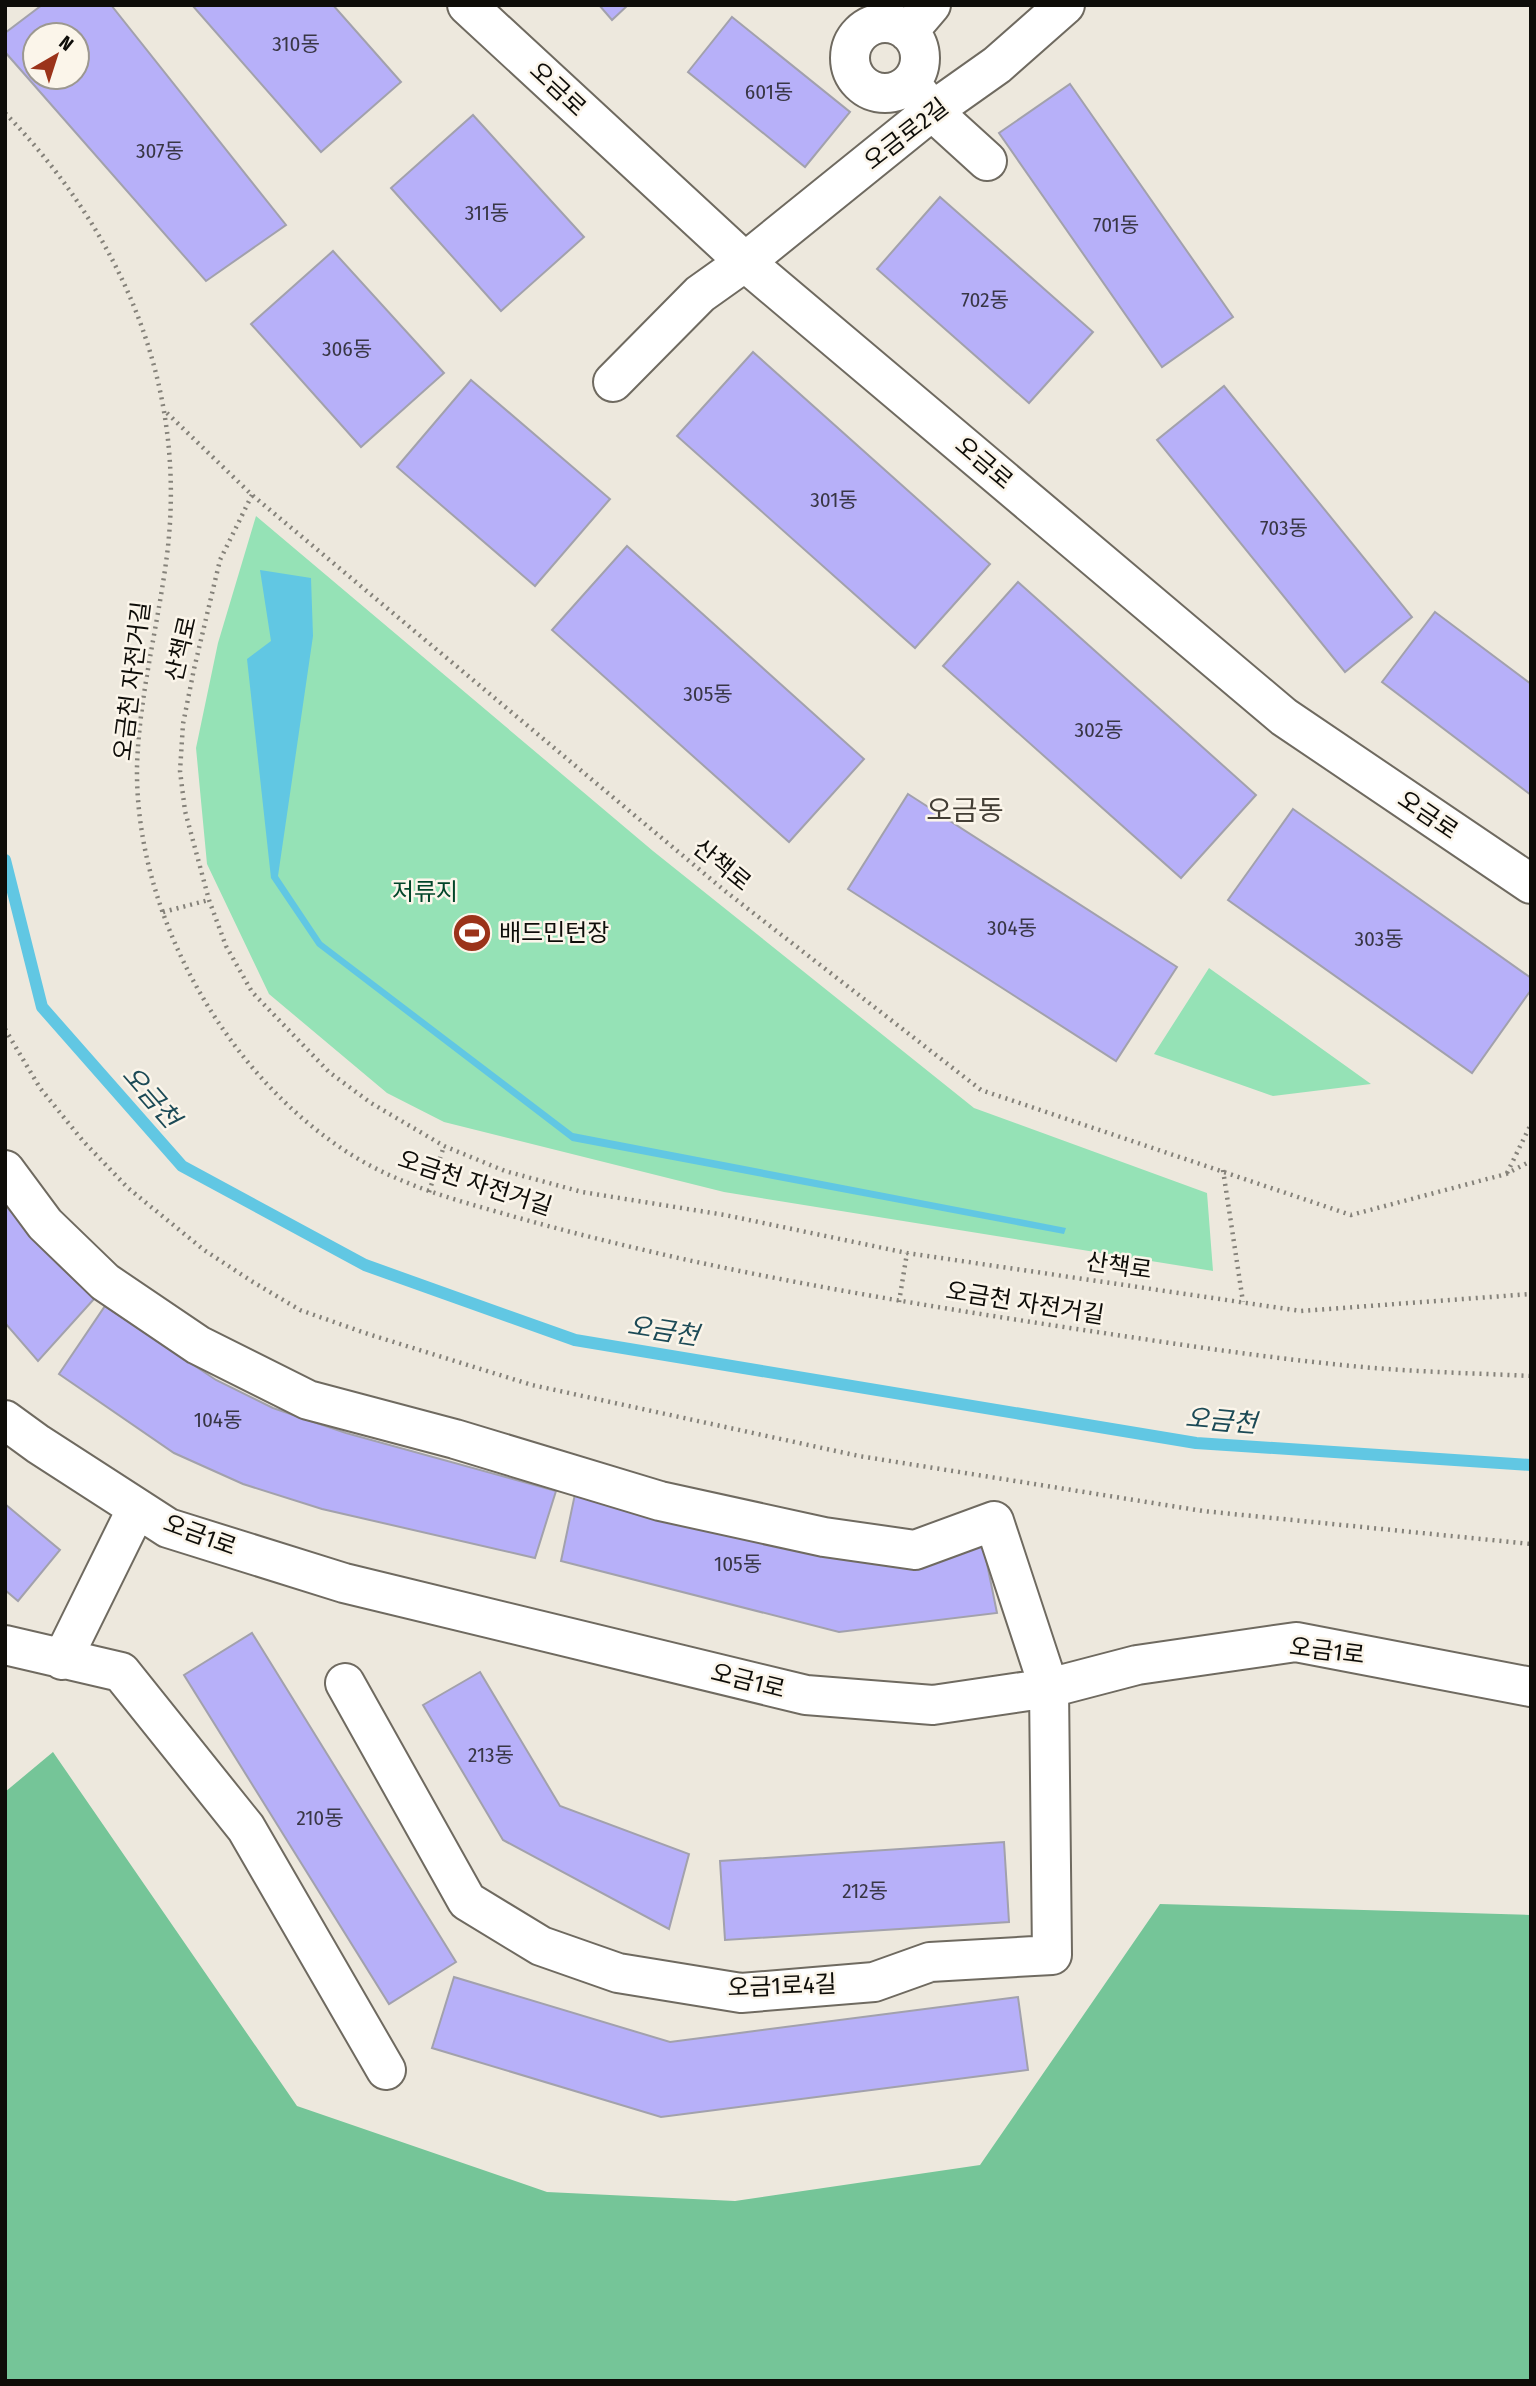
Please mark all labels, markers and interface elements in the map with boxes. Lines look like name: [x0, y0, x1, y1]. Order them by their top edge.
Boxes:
north arrow: [21, 21, 91, 91]
text: N: [55, 31, 78, 56]
house number: 310동: [272, 31, 320, 57]
street label: 오금로: [524, 56, 592, 122]
house number: 601동: [745, 79, 793, 105]
street label: 오금로2길: [858, 93, 954, 175]
house number: 307동: [136, 138, 184, 164]
house number: 311동: [465, 200, 509, 226]
house number: 701동: [1093, 212, 1139, 238]
house number: 702동: [961, 287, 1009, 313]
house number: 306동: [322, 336, 372, 362]
street label: 오금로: [950, 431, 1018, 495]
house number: 301동: [810, 487, 858, 513]
house number: 703동: [1260, 515, 1308, 541]
street label: 오금천 자전거길: [108, 600, 156, 762]
street label: 산책로: [160, 614, 202, 684]
house number: 305동: [683, 681, 733, 707]
house number: 302동: [1075, 717, 1123, 743]
street label: 오금로: [1393, 785, 1463, 845]
district label: 오금동: [926, 794, 1004, 827]
street label: 산책로: [687, 833, 757, 897]
park label: 저류지: [392, 878, 458, 906]
sports icon: 배드민턴장: [451, 912, 493, 954]
house number: 304동: [987, 915, 1037, 941]
place label: 배드민턴장: [499, 919, 609, 947]
house number: 303동: [1355, 926, 1404, 952]
water label: 오금천: [116, 1060, 188, 1137]
street label: 오금천 자전거길: [394, 1145, 556, 1221]
street label: 산책로: [1084, 1248, 1154, 1284]
street label: 오금천 자전거길: [944, 1277, 1106, 1329]
water label: 오금천: [625, 1310, 704, 1352]
water label: 오금천: [1184, 1402, 1261, 1440]
house number: 104동: [194, 1407, 242, 1433]
street label: 오금1로: [160, 1509, 240, 1561]
house number: 105동: [714, 1551, 762, 1577]
street label: 오금1로: [1288, 1632, 1366, 1670]
street label: 오금1로: [708, 1658, 788, 1704]
house number: 213동: [468, 1742, 514, 1768]
house number: 210동: [296, 1805, 344, 1831]
house number: 212동: [842, 1878, 888, 1904]
street label: 오금1로4길: [727, 1970, 837, 2002]

